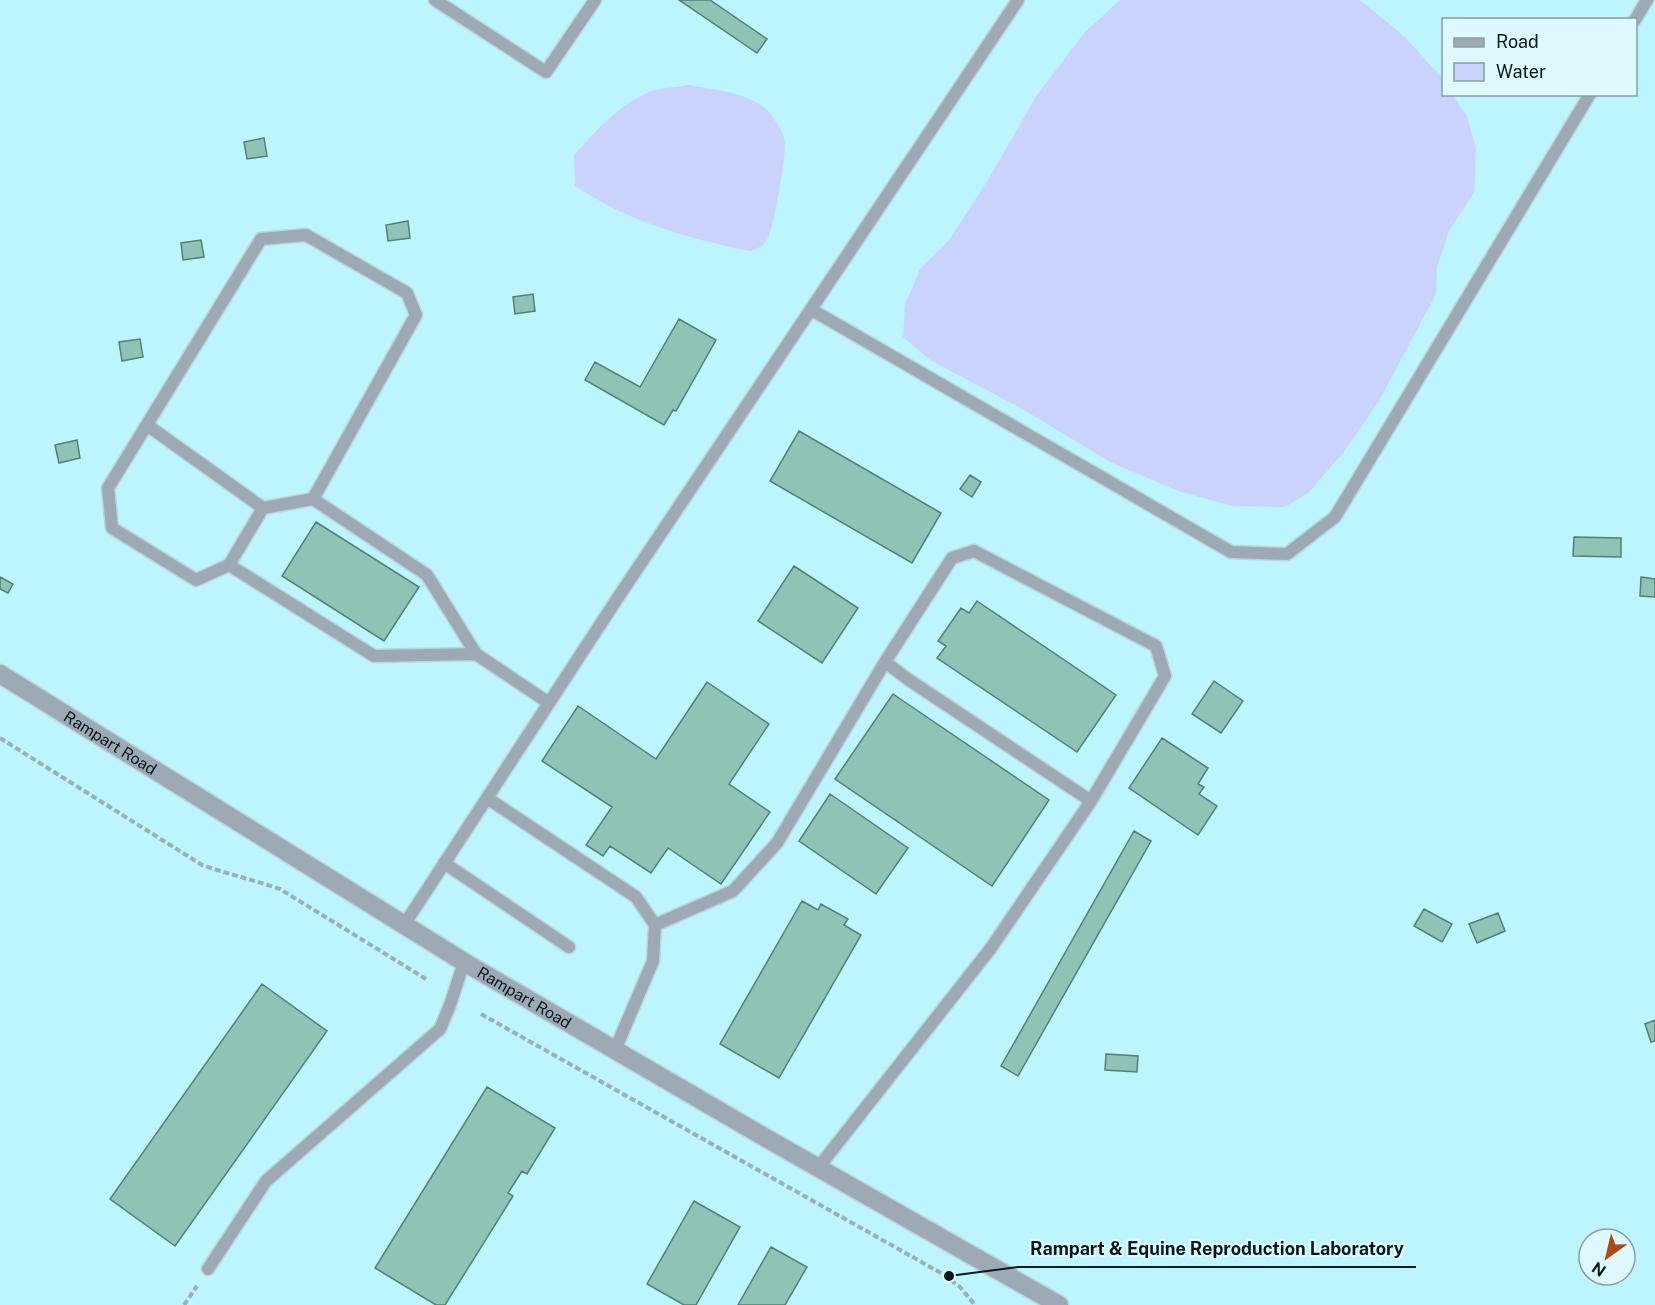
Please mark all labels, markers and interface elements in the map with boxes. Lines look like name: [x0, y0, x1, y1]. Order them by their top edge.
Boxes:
legend: [1442, 18, 1637, 96]
text: Road: [1496, 31, 1539, 52]
text: Water: [1496, 61, 1546, 82]
street label: Rampart Road: [60, 707, 160, 779]
street label: Rampart Road: [474, 963, 575, 1032]
north arrow: [1577, 1227, 1637, 1287]
callout: Rampart & Equine Reproduction Laboratory: [1018, 1231, 1416, 1267]
text: Rampart & Equine Reproduction Laboratory: [1030, 1238, 1404, 1259]
text: N: [1588, 1258, 1609, 1280]

